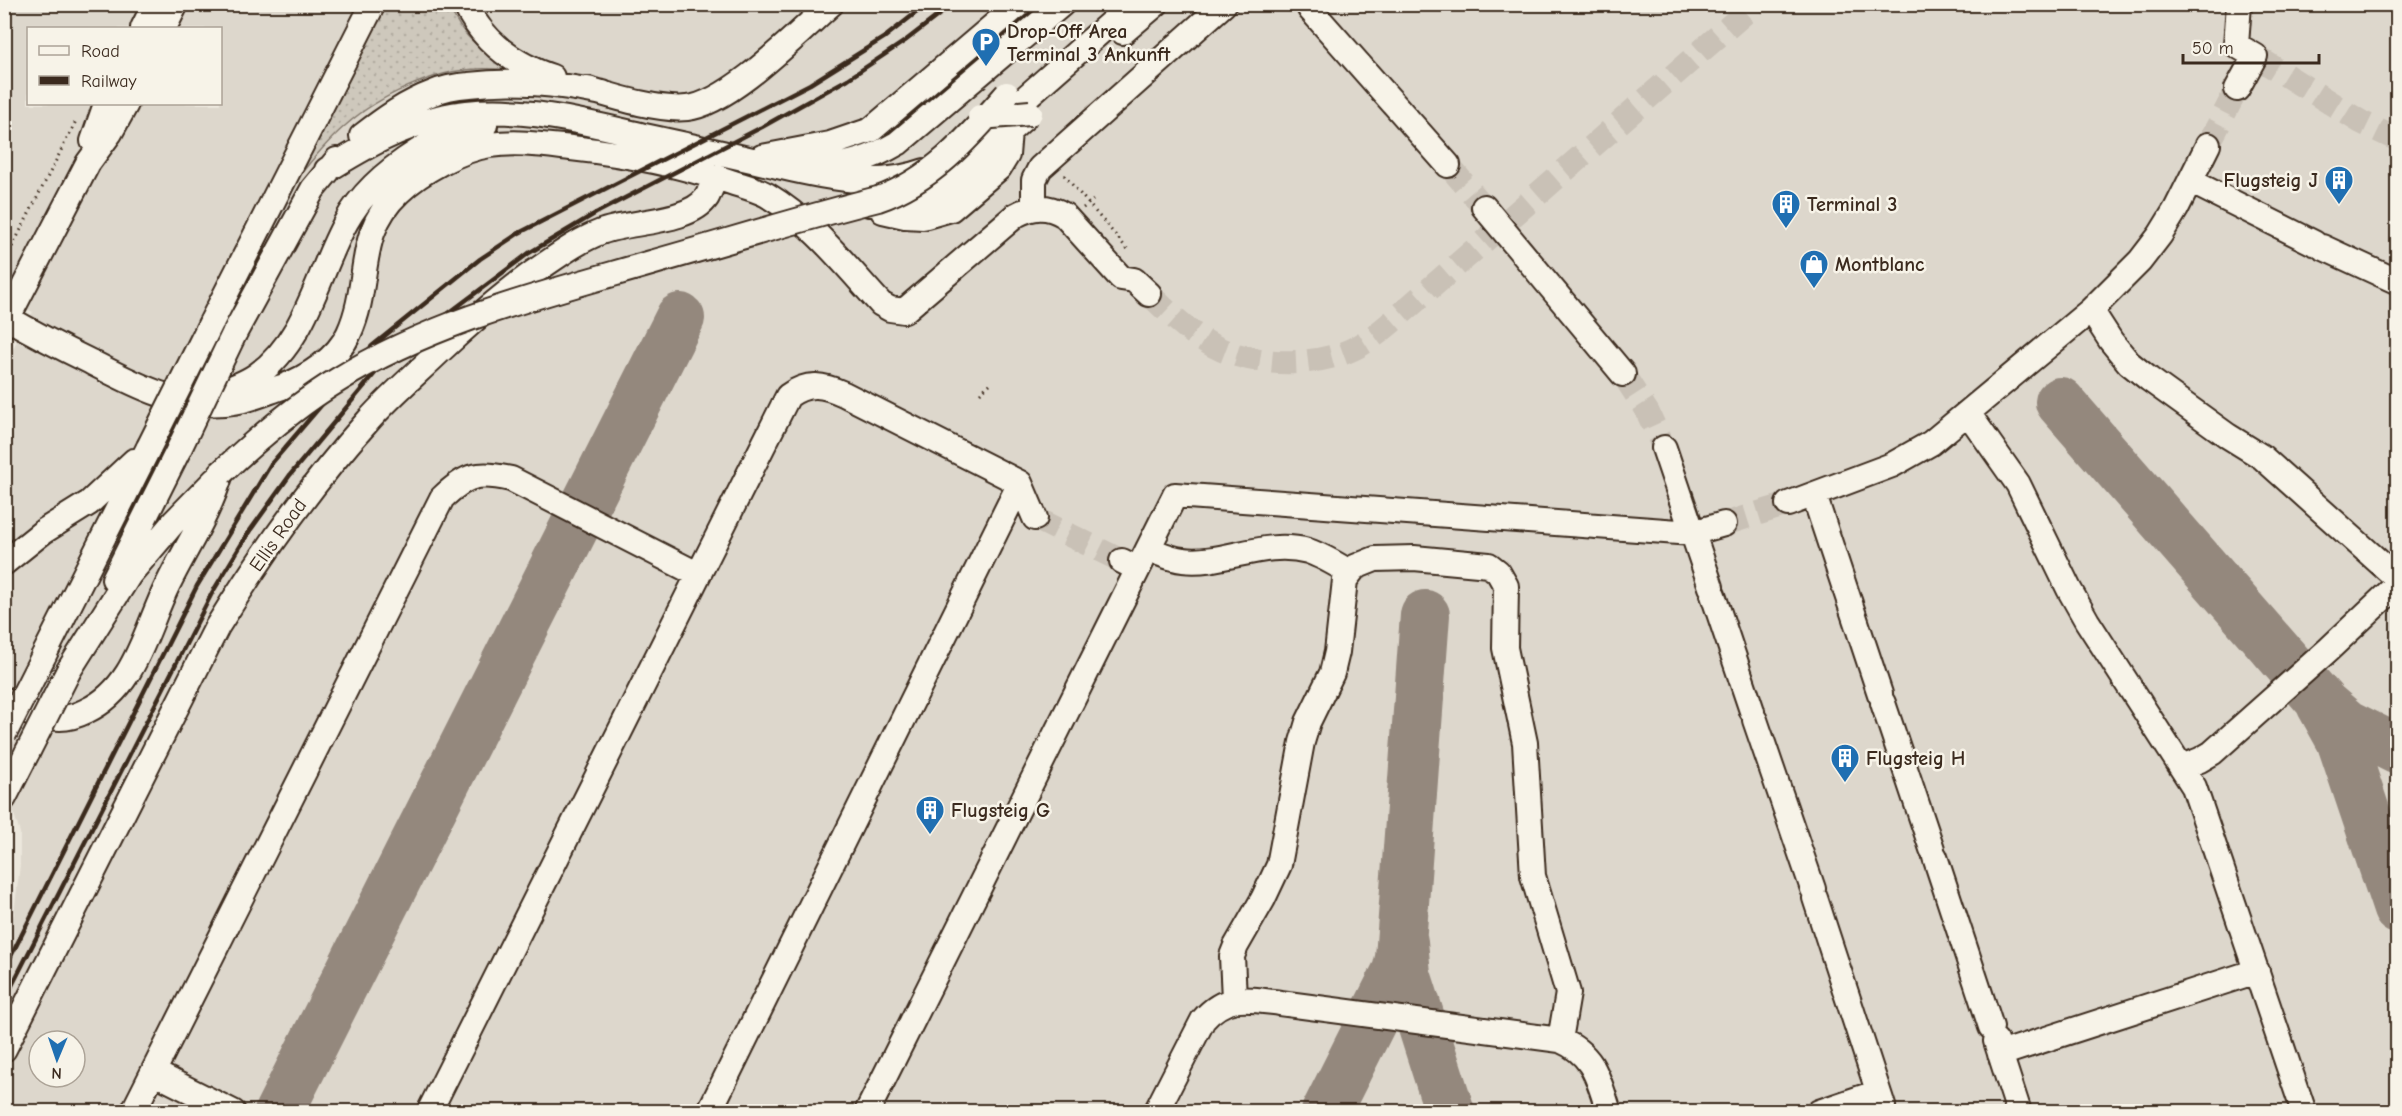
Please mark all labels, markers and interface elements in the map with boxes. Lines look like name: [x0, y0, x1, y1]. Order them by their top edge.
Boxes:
place label: Drop-Off Area Terminal 3 Ankunft: [1007, 20, 1171, 66]
parking icon: Drop-Off Area Terminal 3 Ankunft: [970, 26, 1002, 68]
legend: [27, 27, 222, 105]
scale bar: [2183, 27, 2320, 65]
text: 50 m: [2192, 38, 2234, 59]
text: Road: [81, 41, 120, 62]
text: Railway: [81, 71, 138, 92]
building icon: Flugsteig J: [2323, 164, 2355, 206]
place label: Flugsteig J: [2224, 169, 2318, 192]
building icon: Terminal 3: [1770, 188, 1802, 230]
place label: Terminal 3: [1807, 193, 1897, 216]
shop icon: Montblanc: [1798, 248, 1830, 290]
place label: Montblanc: [1835, 253, 1925, 276]
street label: Ellis Road: [245, 494, 311, 576]
building icon: Flugsteig H: [1829, 742, 1861, 784]
place label: Flugsteig H: [1866, 747, 1965, 770]
building icon: Flugsteig G: [914, 794, 946, 836]
place label: Flugsteig G: [951, 799, 1050, 822]
north arrow: [27, 1029, 87, 1089]
text: N: [51, 1064, 62, 1082]

